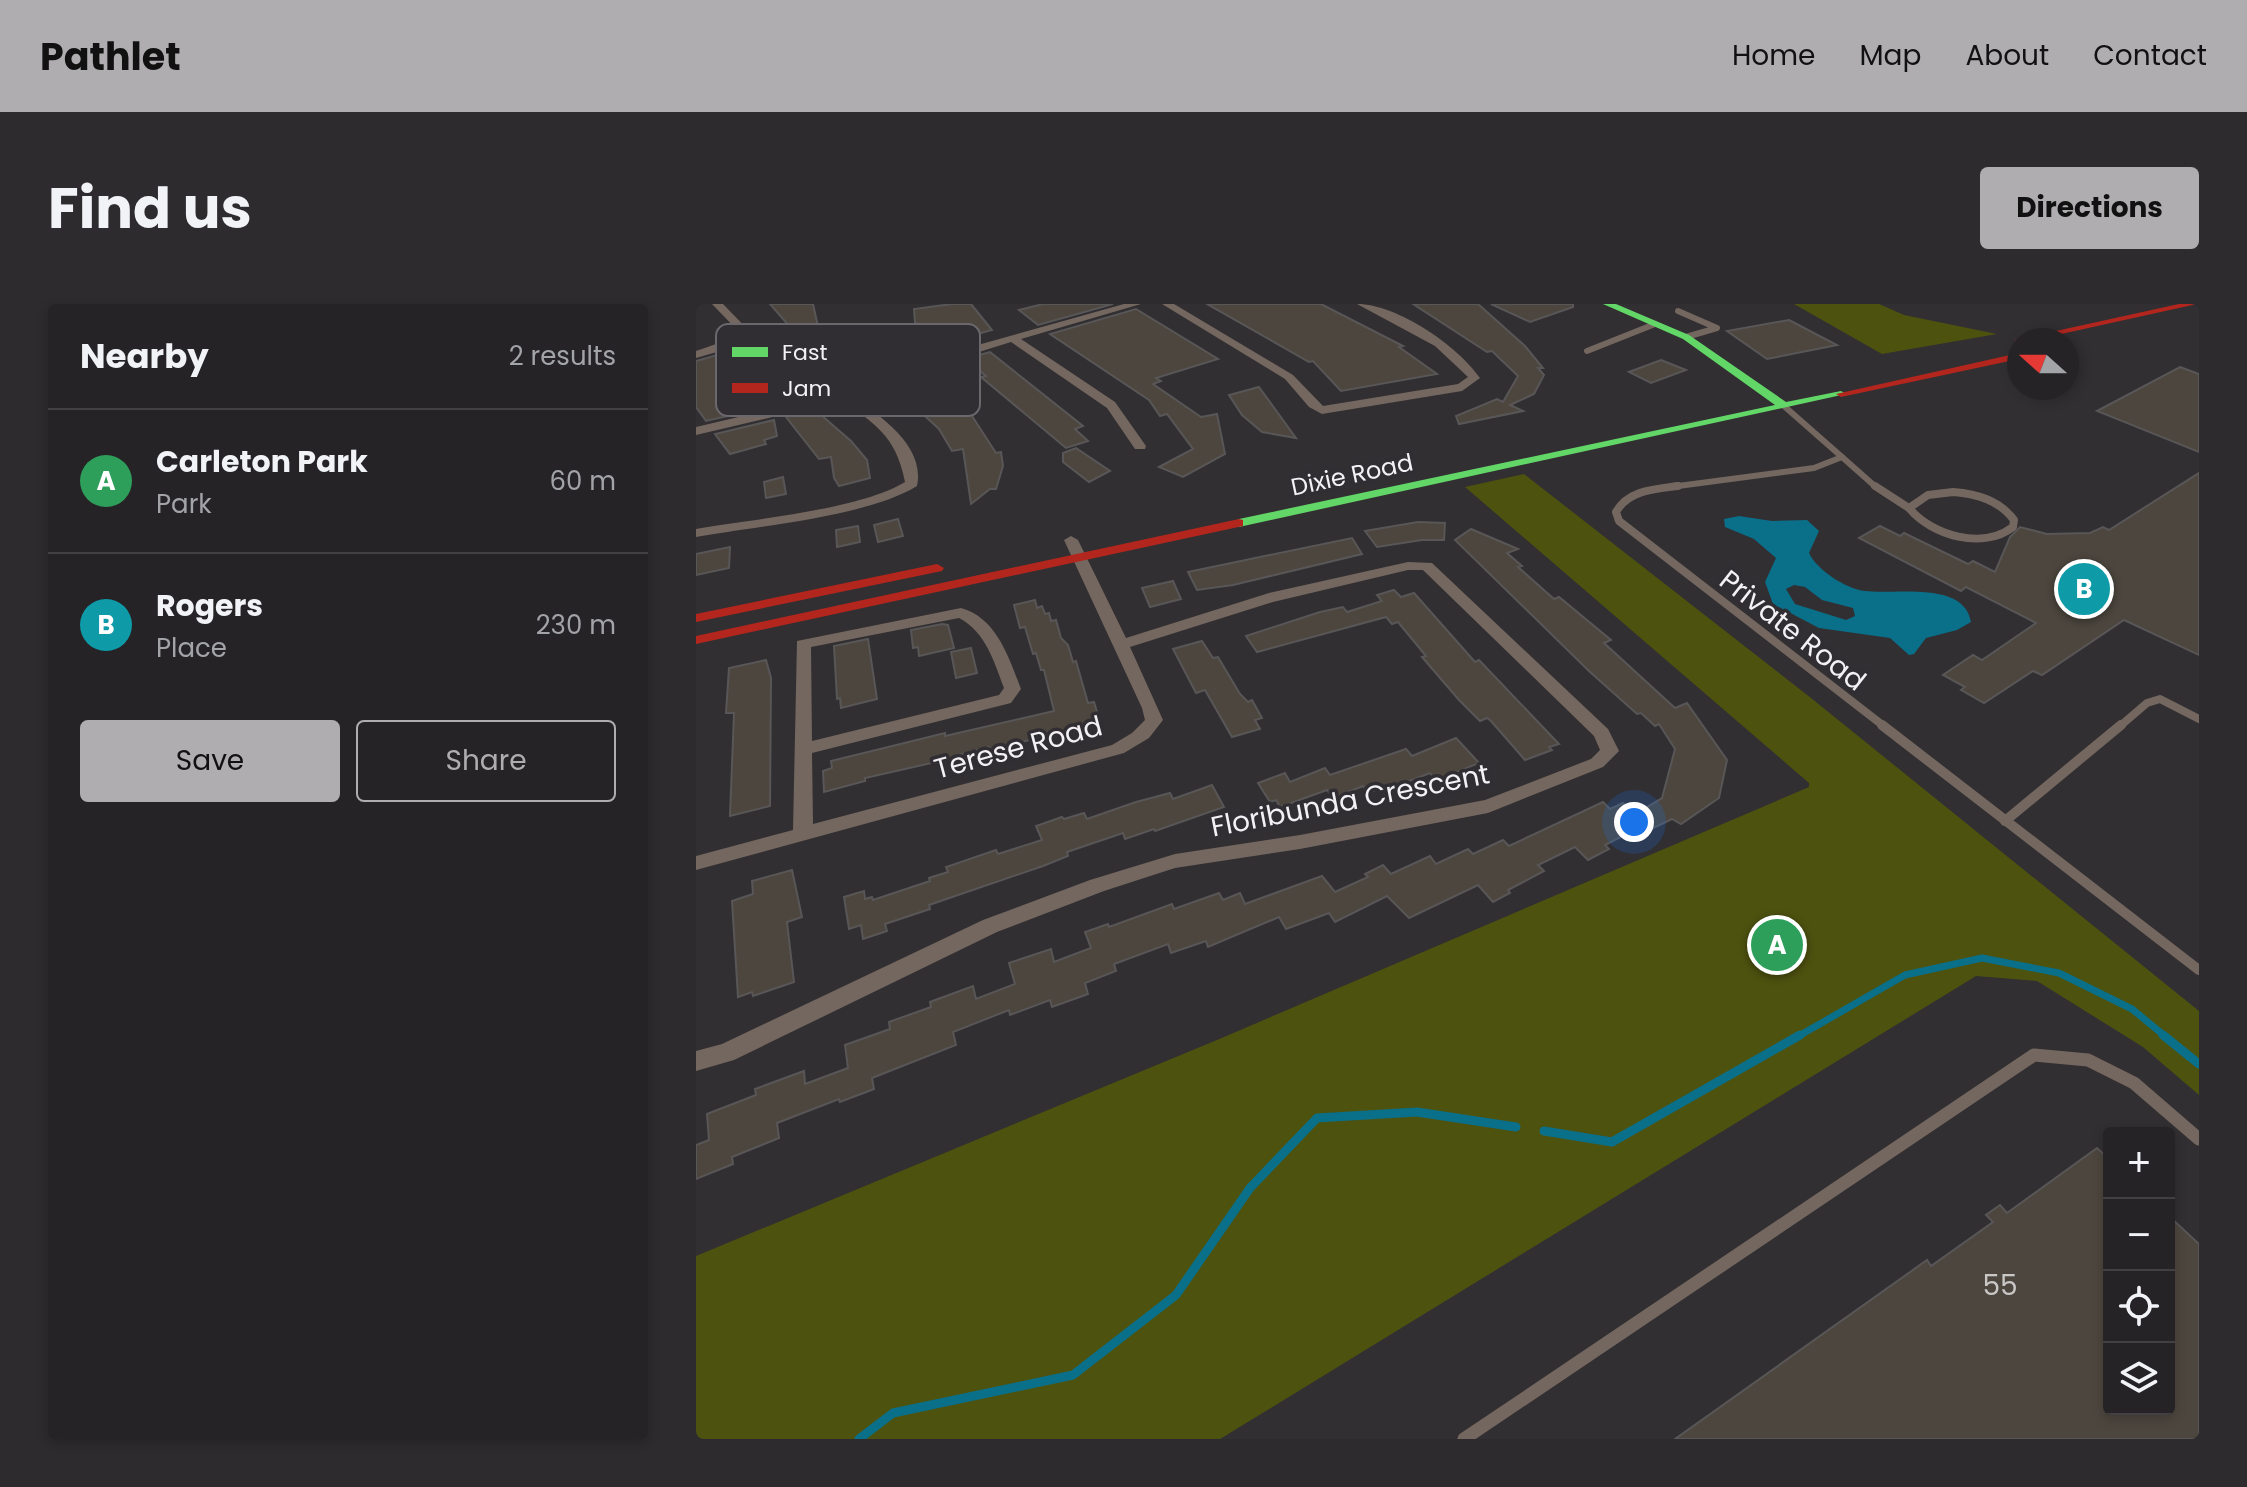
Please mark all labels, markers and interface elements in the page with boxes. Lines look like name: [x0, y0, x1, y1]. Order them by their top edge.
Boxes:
text: Pathlet: [40, 30, 181, 83]
text: Home: [1732, 36, 1815, 75]
text: Map: [1859, 36, 1921, 75]
text: About: [1965, 36, 2049, 75]
text: Contact: [2093, 36, 2207, 75]
button: Directions: [1980, 167, 2199, 249]
text: Find us: [48, 169, 252, 248]
legend: [716, 324, 980, 416]
north arrow: [2007, 328, 2079, 400]
text: Nearby: [80, 332, 209, 380]
text: Fast: [782, 337, 827, 368]
text: 2 results: [509, 338, 616, 374]
text: Jam: [782, 373, 831, 404]
text: Carleton Park: [156, 440, 368, 483]
street label: Dixie Road: [1288, 445, 1416, 504]
text: A: [96, 463, 116, 499]
text: 60 m: [549, 463, 616, 499]
text: Park: [156, 486, 212, 522]
pin: B: [2058, 559, 2110, 619]
street label: Private Road: [1711, 561, 1874, 700]
text: Rogers: [156, 584, 263, 627]
text: B: [97, 607, 115, 643]
text: 230 m: [536, 607, 616, 643]
text: Place: [156, 630, 227, 666]
street label: Terese Road: [930, 706, 1107, 789]
button: Save: [80, 720, 340, 802]
button: Share: [356, 720, 616, 802]
street label: Floribunda Crescent: [1208, 754, 1493, 847]
your location: [1614, 802, 1654, 842]
pin: A: [1751, 915, 1803, 975]
map controls: [2103, 1127, 2175, 1415]
button: +: [2103, 1127, 2175, 1199]
button: −: [2103, 1199, 2175, 1271]
house number: 55: [1982, 1266, 2018, 1305]
button: locate: [2103, 1271, 2175, 1343]
button: layers: [2103, 1343, 2175, 1415]

